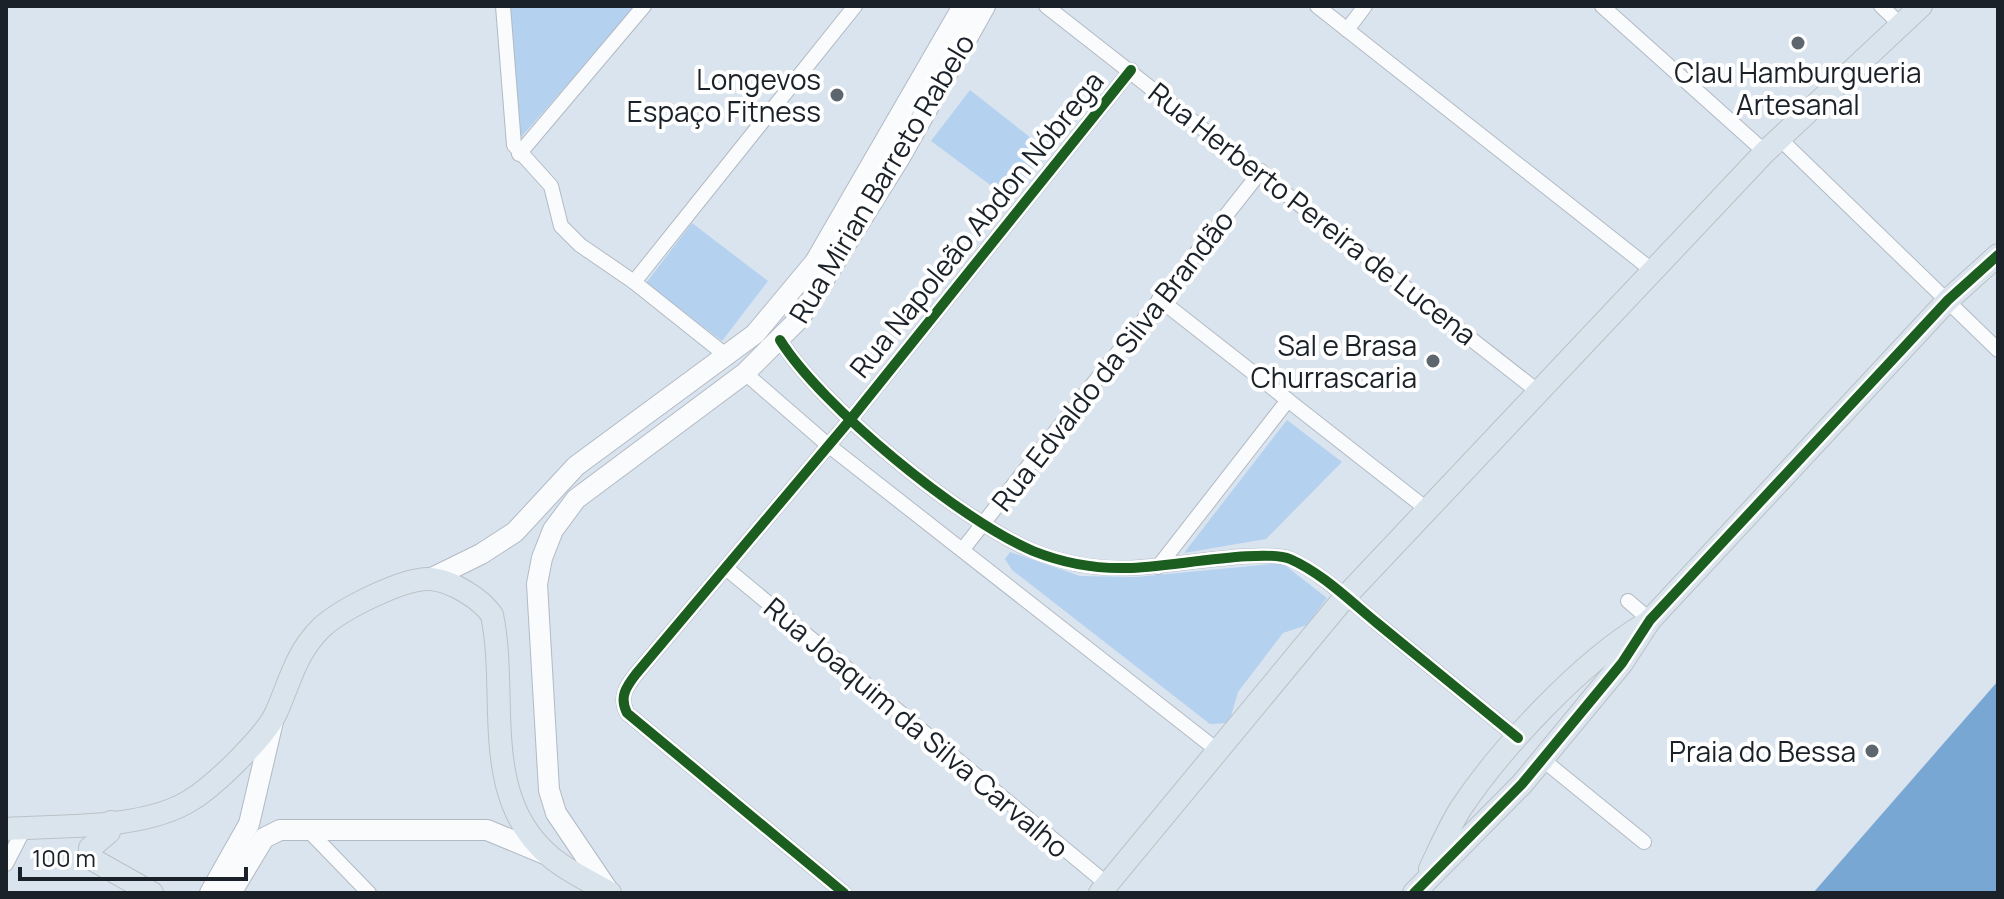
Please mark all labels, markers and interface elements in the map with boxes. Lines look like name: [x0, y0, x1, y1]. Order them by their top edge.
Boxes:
street label: Rua Mirian Barreto Rabelo: [779, 26, 983, 330]
marker: Clau Hamburgueria Artesanal: [1789, 34, 1807, 52]
place label: Clau Hamburgueria Artesanal: [1674, 53, 1922, 123]
place label: Longevos Espaço Fitness: [627, 60, 821, 130]
street label: Rua Napoleão Abdon Nóbrega: [840, 63, 1112, 385]
street label: Rua Herberto Pereira de Lucena: [1141, 73, 1485, 353]
marker: Longevos Espaço Fitness: [828, 86, 846, 104]
street label: Rua Edvaldo da Silva Brandão: [982, 202, 1242, 518]
place label: Sal e Brasa Churrascaria: [1251, 326, 1417, 396]
marker: Sal e Brasa Churrascaria: [1424, 352, 1442, 370]
street label: Rua Joaquim da Silva Carvalho: [757, 588, 1077, 866]
place label: Praia do Bessa: [1669, 732, 1856, 770]
marker: Praia do Bessa: [1863, 742, 1881, 760]
scale bar: [20, 831, 246, 881]
text: 100 m: [32, 841, 96, 874]

